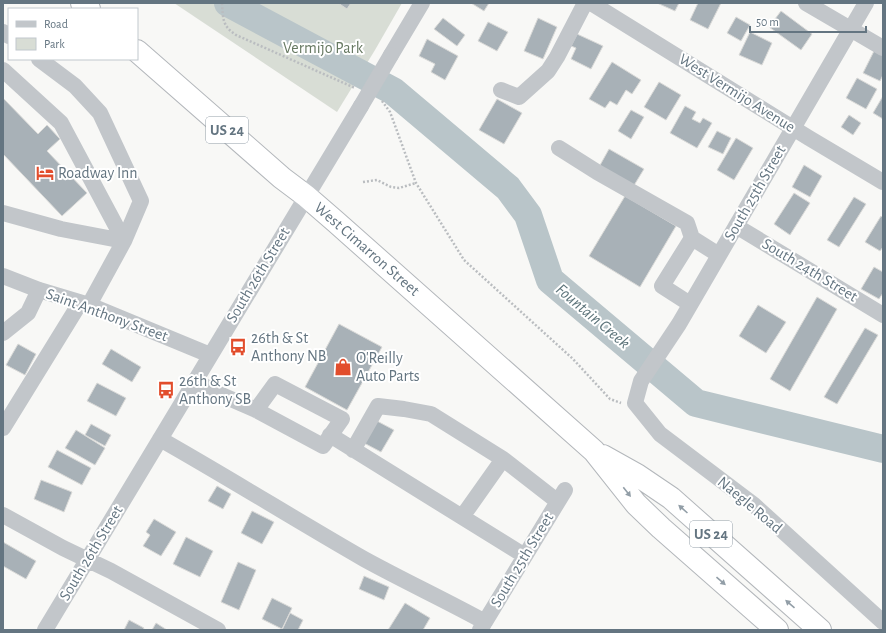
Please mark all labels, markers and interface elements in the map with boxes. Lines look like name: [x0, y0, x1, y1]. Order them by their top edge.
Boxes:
legend: [8, 8, 138, 60]
scale bar: [750, 8, 866, 34]
text: 50 m: [756, 16, 779, 28]
text: Road: [44, 18, 68, 30]
text: Park: [44, 38, 65, 50]
park label: Vermijo Park: [283, 40, 364, 57]
street label: West Vermijo Avenue: [676, 51, 798, 136]
road number: US 24: [206, 117, 248, 143]
street label: South 25th Street: [721, 143, 789, 243]
hotel icon: Roadway Inn: [35, 163, 55, 183]
place label: Roadway Inn: [58, 165, 137, 182]
street label: West Cimarron Street: [311, 199, 423, 299]
street label: South 26th Street: [223, 225, 293, 325]
street label: South 24th Street: [760, 235, 860, 305]
water label: Fountain Creek: [553, 280, 633, 352]
street label: Saint Anthony Street: [44, 286, 170, 345]
place label: 26th & St Anthony NB: [251, 330, 326, 365]
bus stop icon: 26th & St Anthony NB: [228, 337, 248, 357]
place label: O'Reilly Auto Parts: [356, 350, 420, 384]
shop icon: O'Reilly Auto Parts: [333, 357, 353, 377]
place label: 26th & St Anthony SB: [179, 373, 251, 408]
bus stop icon: 26th & St Anthony SB: [156, 380, 176, 400]
street label: Naegle Road: [715, 474, 785, 536]
one-way arrow: [622, 487, 631, 498]
street label: South 26th Street: [56, 503, 126, 603]
one-way arrow: [677, 504, 688, 513]
street label: South 25th Street: [488, 510, 556, 610]
road number: US 24: [690, 521, 732, 547]
one-way arrow: [716, 577, 726, 586]
one-way arrow: [785, 600, 796, 609]

